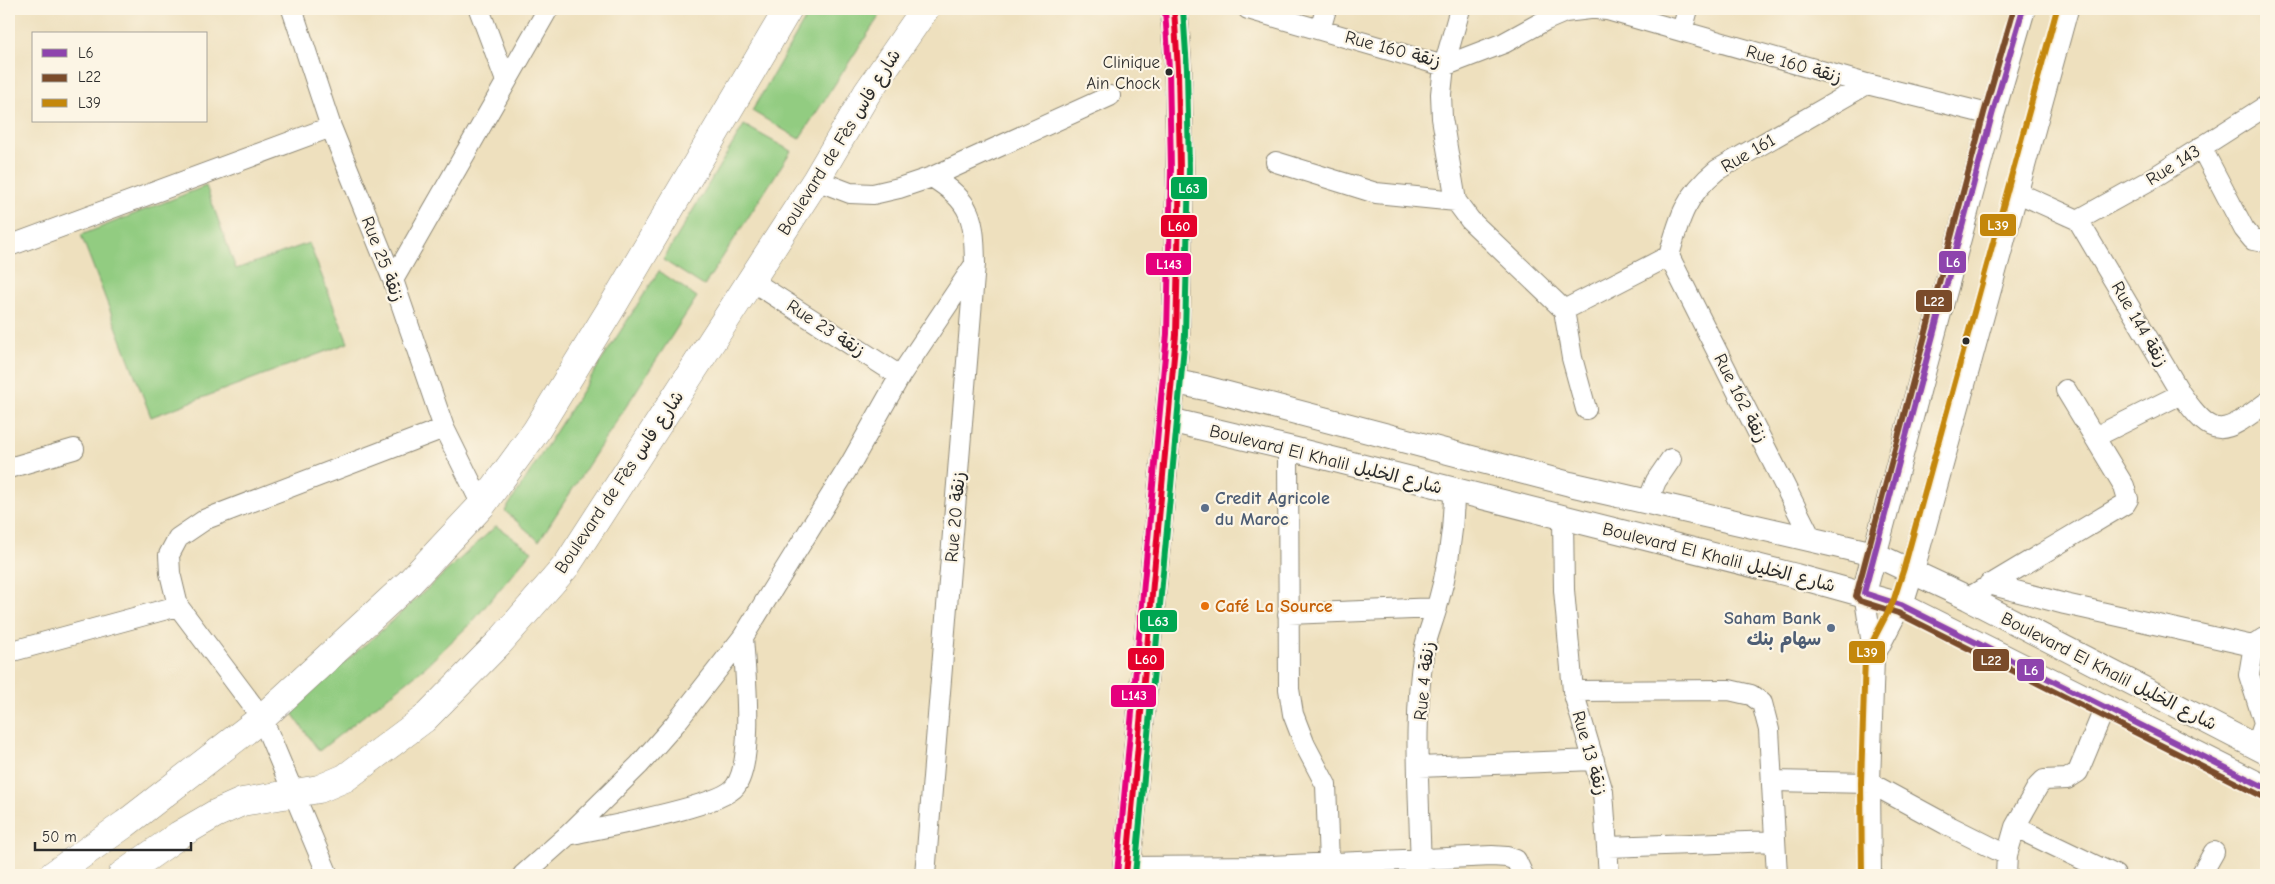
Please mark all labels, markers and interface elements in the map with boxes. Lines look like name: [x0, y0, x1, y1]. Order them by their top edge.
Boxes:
street label: Rue 160 زنقة: [1343, 27, 1443, 72]
legend: [32, 32, 208, 122]
street label: Rue 160 زنقة: [1744, 41, 1844, 88]
text: L6: [78, 44, 94, 62]
street label: Boulevard de Fès شارع فاس: [773, 45, 906, 240]
place label: Clinique Ain Chock: [1086, 53, 1161, 93]
marker: Clinique Ain Chock: [1164, 67, 1174, 77]
text: L22: [78, 68, 101, 86]
text: L39: [78, 94, 101, 112]
street label: Rue 161: [1717, 130, 1779, 177]
street label: Rue 143: [2142, 141, 2204, 190]
line badge: L63: [1170, 176, 1208, 200]
text: L63: [1178, 180, 1200, 197]
line badge: L39: [1979, 213, 2017, 237]
street label: Rue 25 زنقة: [357, 214, 408, 305]
line badge: L60: [1160, 214, 1198, 238]
text: L39: [1987, 217, 2009, 234]
text: L60: [1168, 218, 1190, 235]
line badge: L6: [1938, 250, 1967, 274]
line badge: L143: [1145, 252, 1192, 276]
text: L6: [1946, 254, 1960, 271]
text: L143: [1156, 256, 1182, 273]
street label: Rue 144 زنقة: [2107, 278, 2172, 371]
line badge: L22: [1915, 289, 1953, 313]
text: L22: [1923, 293, 1945, 310]
street label: Rue 23 زنقة: [783, 295, 869, 361]
unlabelled marker: [1961, 336, 1971, 346]
street label: Rue 162 زنقة: [1709, 350, 1772, 446]
street label: Boulevard de Fès شارع فاس: [550, 387, 689, 578]
street label: Boulevard El Khalil شارع الخليل: [1207, 420, 1444, 500]
street label: Rue 20 زنقة: [941, 471, 970, 563]
place label: Credit Agricole du Maroc: [1215, 488, 1330, 530]
marker: Credit Agricole du Maroc: [1199, 502, 1211, 514]
street label: Boulevard El Khalil شارع الخليل: [1600, 518, 1837, 598]
place label: Café La Source: [1215, 596, 1333, 617]
marker: Café La Source: [1199, 600, 1211, 612]
place label: Saham Bank سهام بنك: [1724, 608, 1821, 653]
street label: Boulevard El Khalil شارع الخليل: [1997, 608, 2220, 736]
line badge: L63: [1139, 609, 1178, 633]
text: L63: [1147, 613, 1169, 630]
marker: Saham Bank سهام بنك: [1825, 622, 1837, 634]
line badge: L39: [1848, 640, 1886, 664]
street label: Rue 4 زنقة: [1410, 641, 1439, 722]
text: L39: [1856, 644, 1878, 661]
line badge: L60: [1127, 647, 1165, 671]
line badge: L22: [1972, 648, 2010, 672]
text: L60: [1135, 651, 1157, 668]
text: L22: [1980, 652, 2002, 669]
line badge: L6: [2016, 658, 2045, 682]
text: L6: [2024, 662, 2038, 679]
line badge: L143: [1110, 684, 1157, 708]
text: L143: [1121, 687, 1147, 704]
street label: Rue 13 زنقة: [1567, 709, 1612, 798]
scale bar: [35, 819, 191, 851]
text: 50 m: [42, 828, 77, 846]

